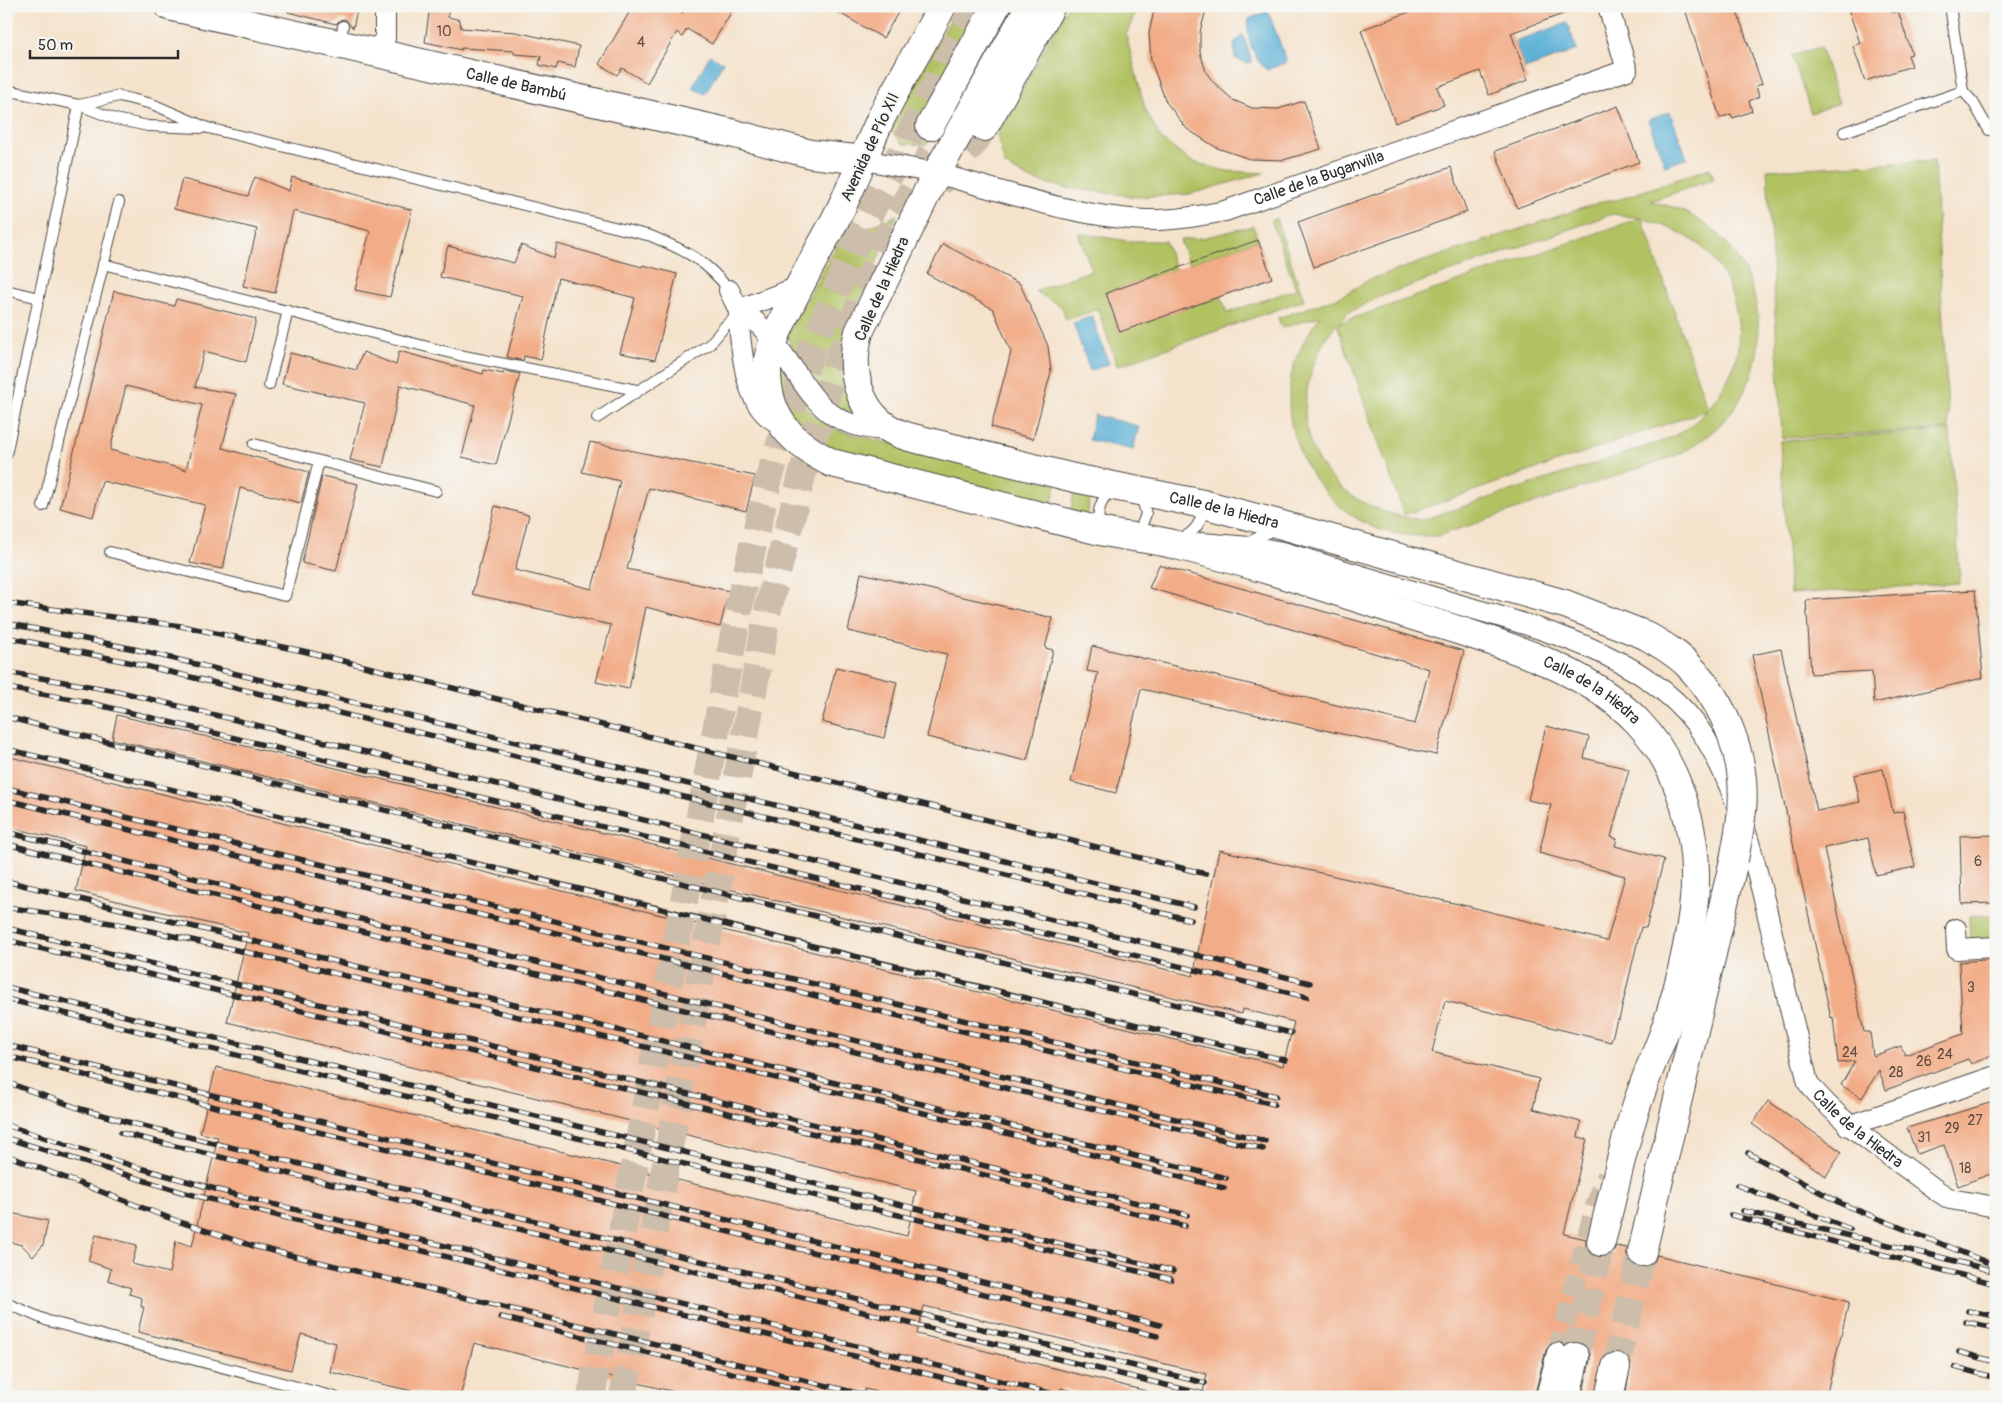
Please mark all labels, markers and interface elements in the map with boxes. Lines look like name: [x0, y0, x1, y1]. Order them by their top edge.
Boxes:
house number: 10: [436, 23, 452, 40]
scale bar: [30, 28, 178, 60]
house number: 4: [637, 34, 645, 51]
text: 50 m: [38, 36, 73, 55]
street label: Calle de Bambú: [464, 63, 568, 106]
street label: Avenida de Pío XII: [836, 89, 904, 205]
street label: Calle de la Buganvilla: [1251, 146, 1387, 210]
street label: Calle de la Hiedra: [850, 234, 914, 344]
street label: Calle de la Hiedra: [1167, 487, 1281, 534]
street label: Calle de la Hiedra: [1540, 652, 1645, 729]
house number: 6: [1974, 853, 1982, 870]
house number: 3: [1967, 979, 1975, 996]
house number: 24: [1842, 1044, 1858, 1061]
house number: 24: [1937, 1046, 1953, 1063]
house number: 26: [1916, 1053, 1932, 1070]
house number: 28: [1889, 1064, 1903, 1081]
street label: Calle de la Hiedra: [1808, 1085, 1907, 1172]
house number: 27: [1967, 1112, 1983, 1129]
house number: 29: [1944, 1120, 1960, 1137]
house number: 31: [1917, 1129, 1931, 1146]
house number: 18: [1959, 1160, 1971, 1177]

